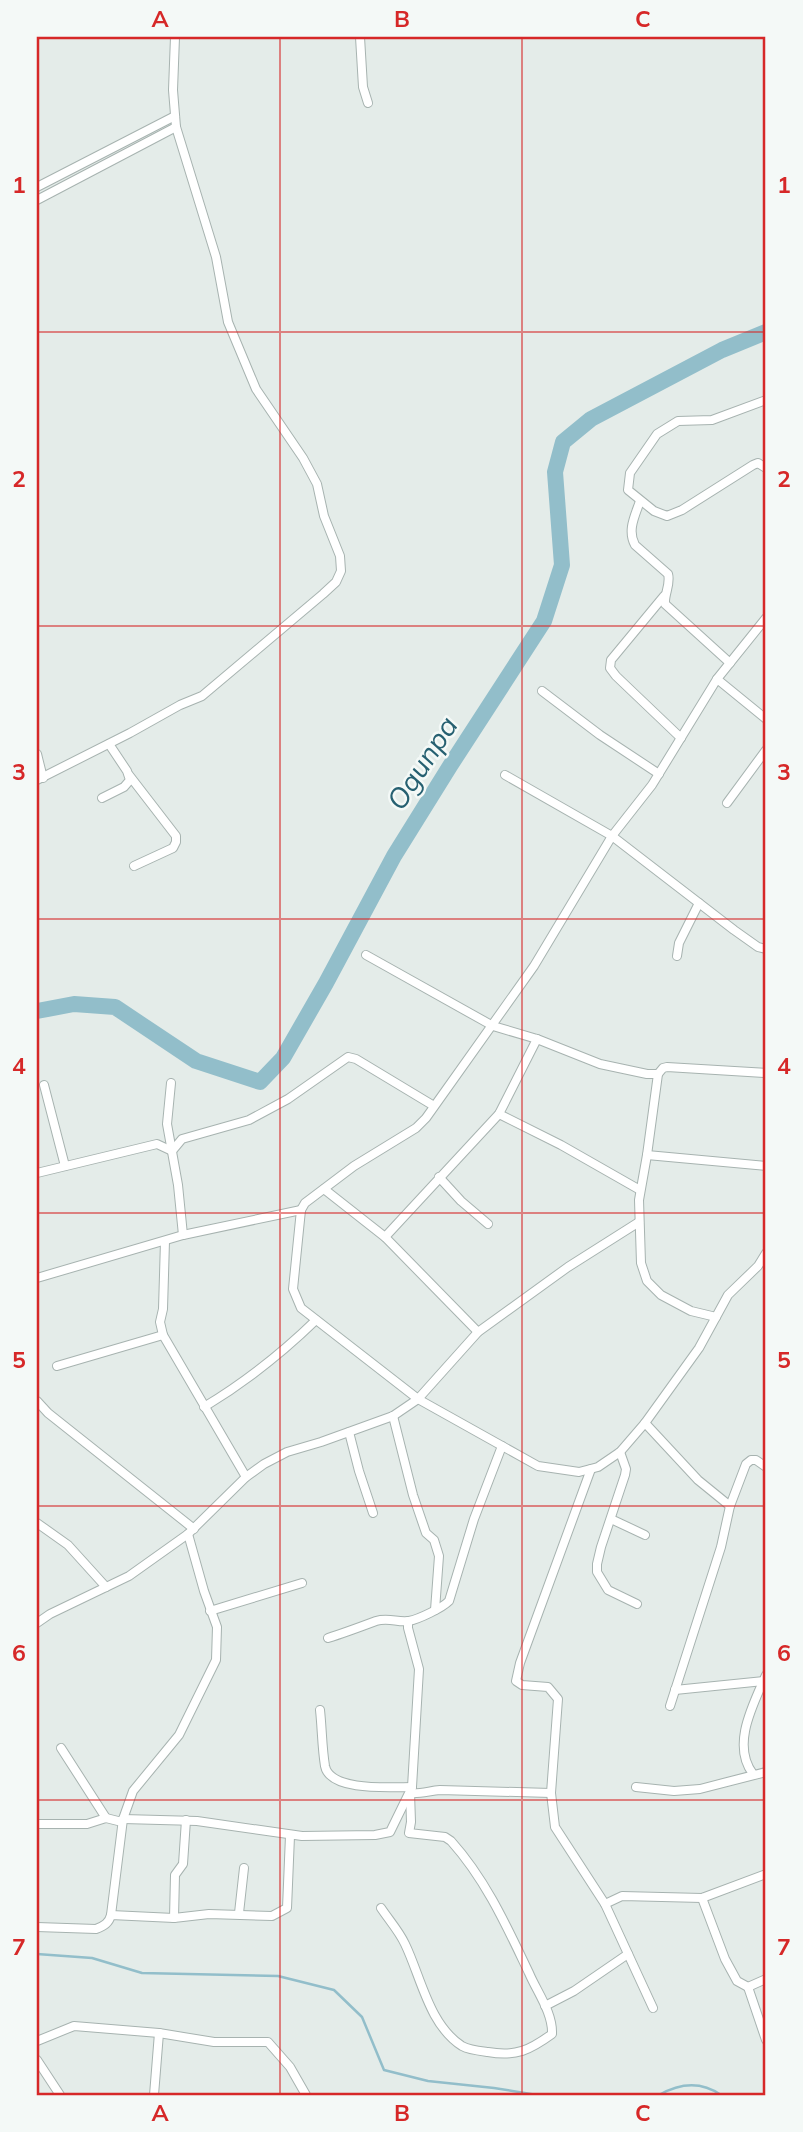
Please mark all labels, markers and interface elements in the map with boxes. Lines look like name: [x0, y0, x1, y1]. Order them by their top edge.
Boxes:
text: A: [151, 4, 169, 33]
text: B: [394, 4, 410, 33]
text: C: [635, 4, 651, 33]
text: 1: [12, 170, 26, 199]
text: 1: [777, 170, 791, 199]
text: 2: [12, 464, 26, 493]
text: 2: [777, 464, 791, 493]
water label: Ogunpa: [378, 709, 465, 816]
text: 3: [12, 757, 26, 786]
text: 3: [777, 757, 791, 786]
text: 4: [12, 1051, 26, 1080]
text: 4: [777, 1051, 791, 1080]
text: 5: [12, 1345, 26, 1374]
text: 5: [777, 1345, 791, 1374]
text: 6: [12, 1638, 26, 1667]
text: 6: [777, 1638, 791, 1667]
text: 7: [12, 1932, 26, 1961]
text: 7: [777, 1932, 791, 1961]
text: A: [151, 2098, 169, 2127]
text: B: [394, 2098, 410, 2127]
text: C: [635, 2098, 651, 2127]

